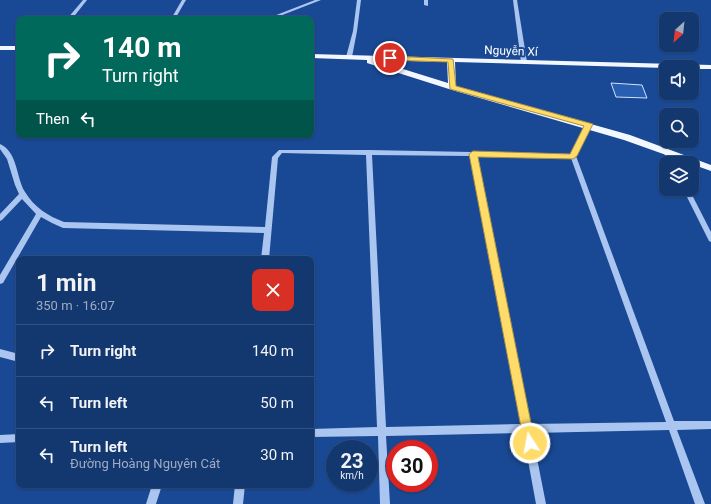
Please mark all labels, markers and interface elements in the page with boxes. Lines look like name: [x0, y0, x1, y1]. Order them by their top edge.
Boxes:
north arrow: [659, 12, 699, 52]
map controls: [659, 12, 699, 196]
text: 140 m: [102, 31, 181, 64]
icon: right: [36, 32, 88, 84]
pin: [373, 41, 407, 75]
street label: Nguyễn Xí: [484, 43, 539, 59]
icon: arrive: [379, 47, 401, 69]
button: sound: [659, 60, 699, 100]
text: Turn right: [102, 65, 179, 86]
icon: left: [77, 108, 99, 130]
button: search: [659, 108, 699, 148]
text: Then: [36, 110, 69, 128]
button: layers: [659, 156, 699, 196]
text: 1 min: [36, 269, 96, 297]
button: close: [252, 269, 294, 311]
text: 350 m · 16:07: [36, 298, 115, 313]
icon: right: [36, 340, 58, 362]
text: Turn right: [70, 342, 136, 360]
text: 140 m: [252, 342, 294, 360]
icon: left: [36, 392, 58, 414]
text: Turn left: [70, 394, 127, 412]
text: 50 m: [260, 394, 294, 412]
position arrow: [509, 422, 551, 464]
text: Turn left: [70, 438, 127, 456]
speed limit sign: 30: [386, 440, 438, 492]
icon: left: [36, 444, 58, 466]
text: 30 m: [260, 446, 294, 464]
text: 23: [341, 449, 363, 473]
text: Đường Hoàng Nguyên Cát: [70, 456, 220, 471]
text: km/h: [340, 470, 364, 481]

